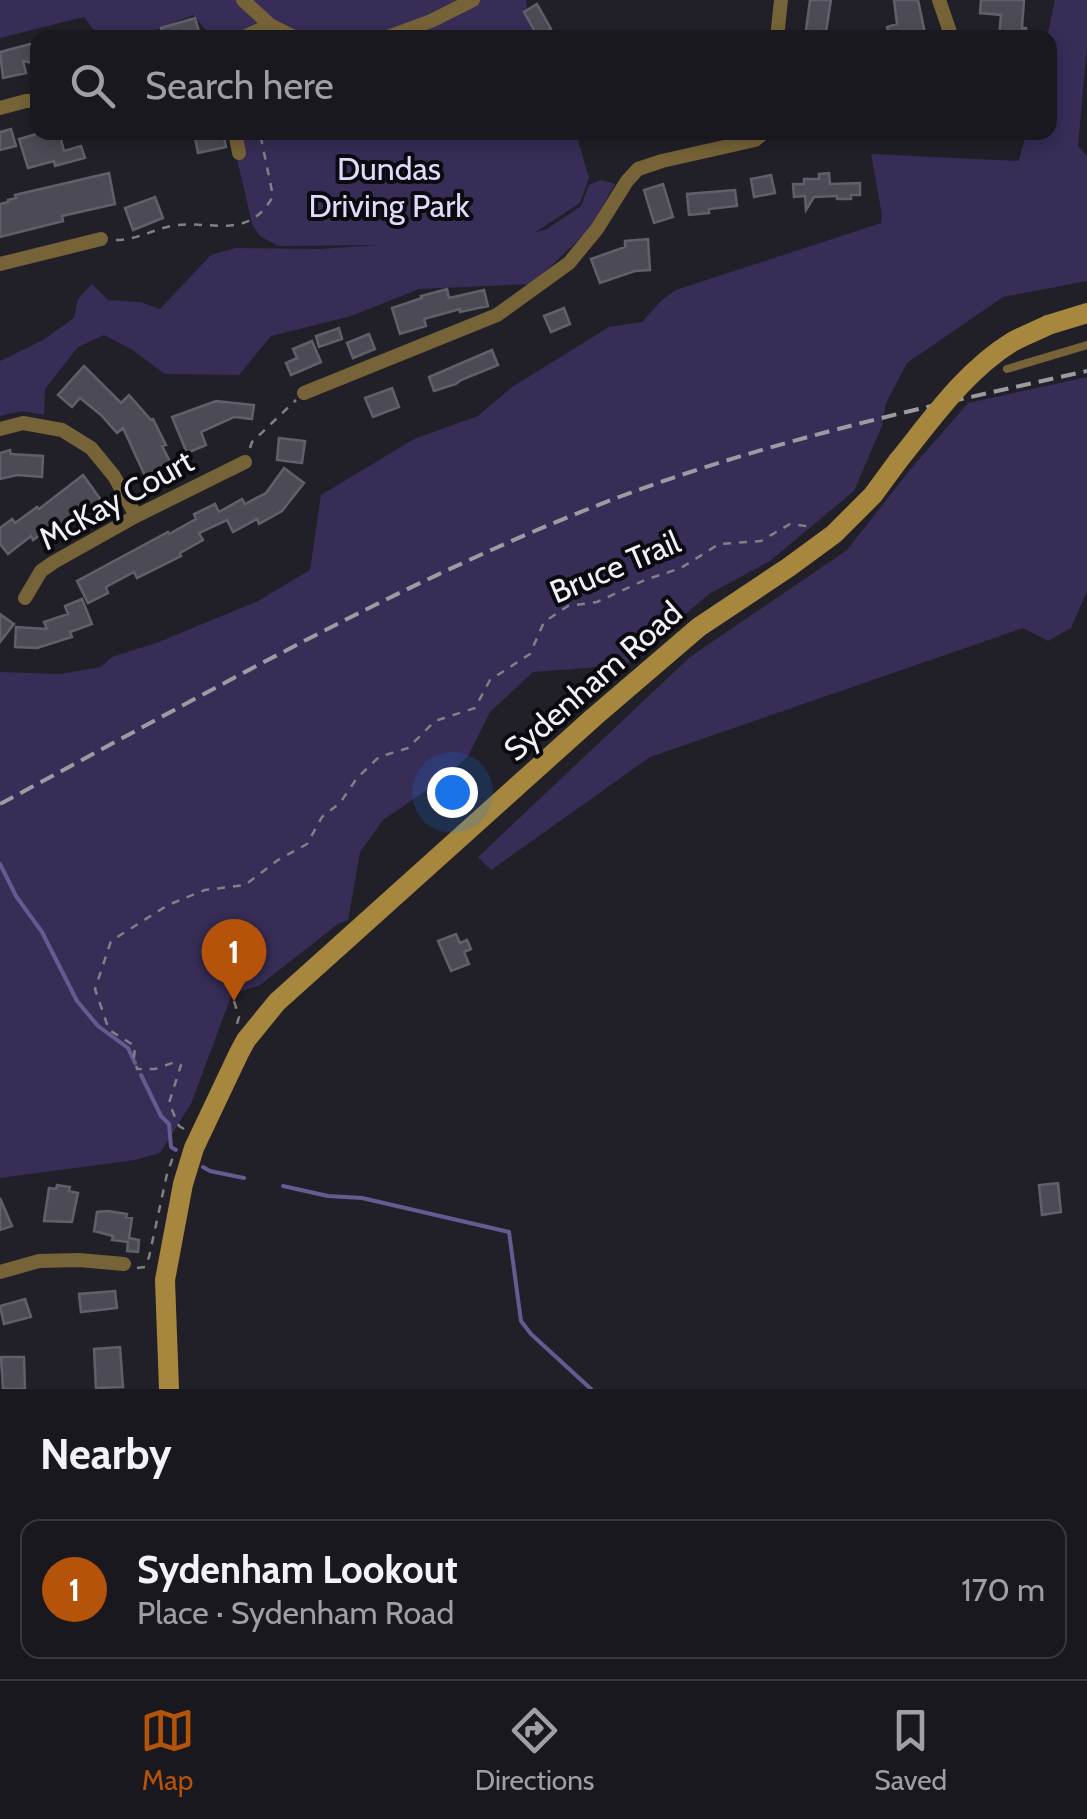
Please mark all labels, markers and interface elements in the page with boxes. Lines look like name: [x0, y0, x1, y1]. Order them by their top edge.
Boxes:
search box: [30, 30, 1057, 140]
icon: search: [65, 58, 120, 113]
text: Search here: [145, 62, 334, 109]
park label: Dundas Driving Park: [308, 149, 470, 225]
street label: McKay Court: [32, 441, 200, 558]
street label: Bruce Trail: [544, 522, 686, 611]
street label: Sydenham Road: [496, 593, 690, 769]
your location: [427, 767, 478, 818]
pin: 1: [202, 918, 266, 1001]
text: Nearby: [40, 1428, 172, 1480]
text: Sydenham Lookout: [137, 1546, 458, 1593]
text: 1: [69, 1570, 80, 1609]
text: 170 m: [961, 1570, 1045, 1609]
text: Place · Sydenham Road: [137, 1593, 454, 1632]
tab: Map: [140, 1703, 195, 1797]
tab: Directions: [475, 1703, 594, 1797]
tab: Saved: [874, 1703, 947, 1797]

